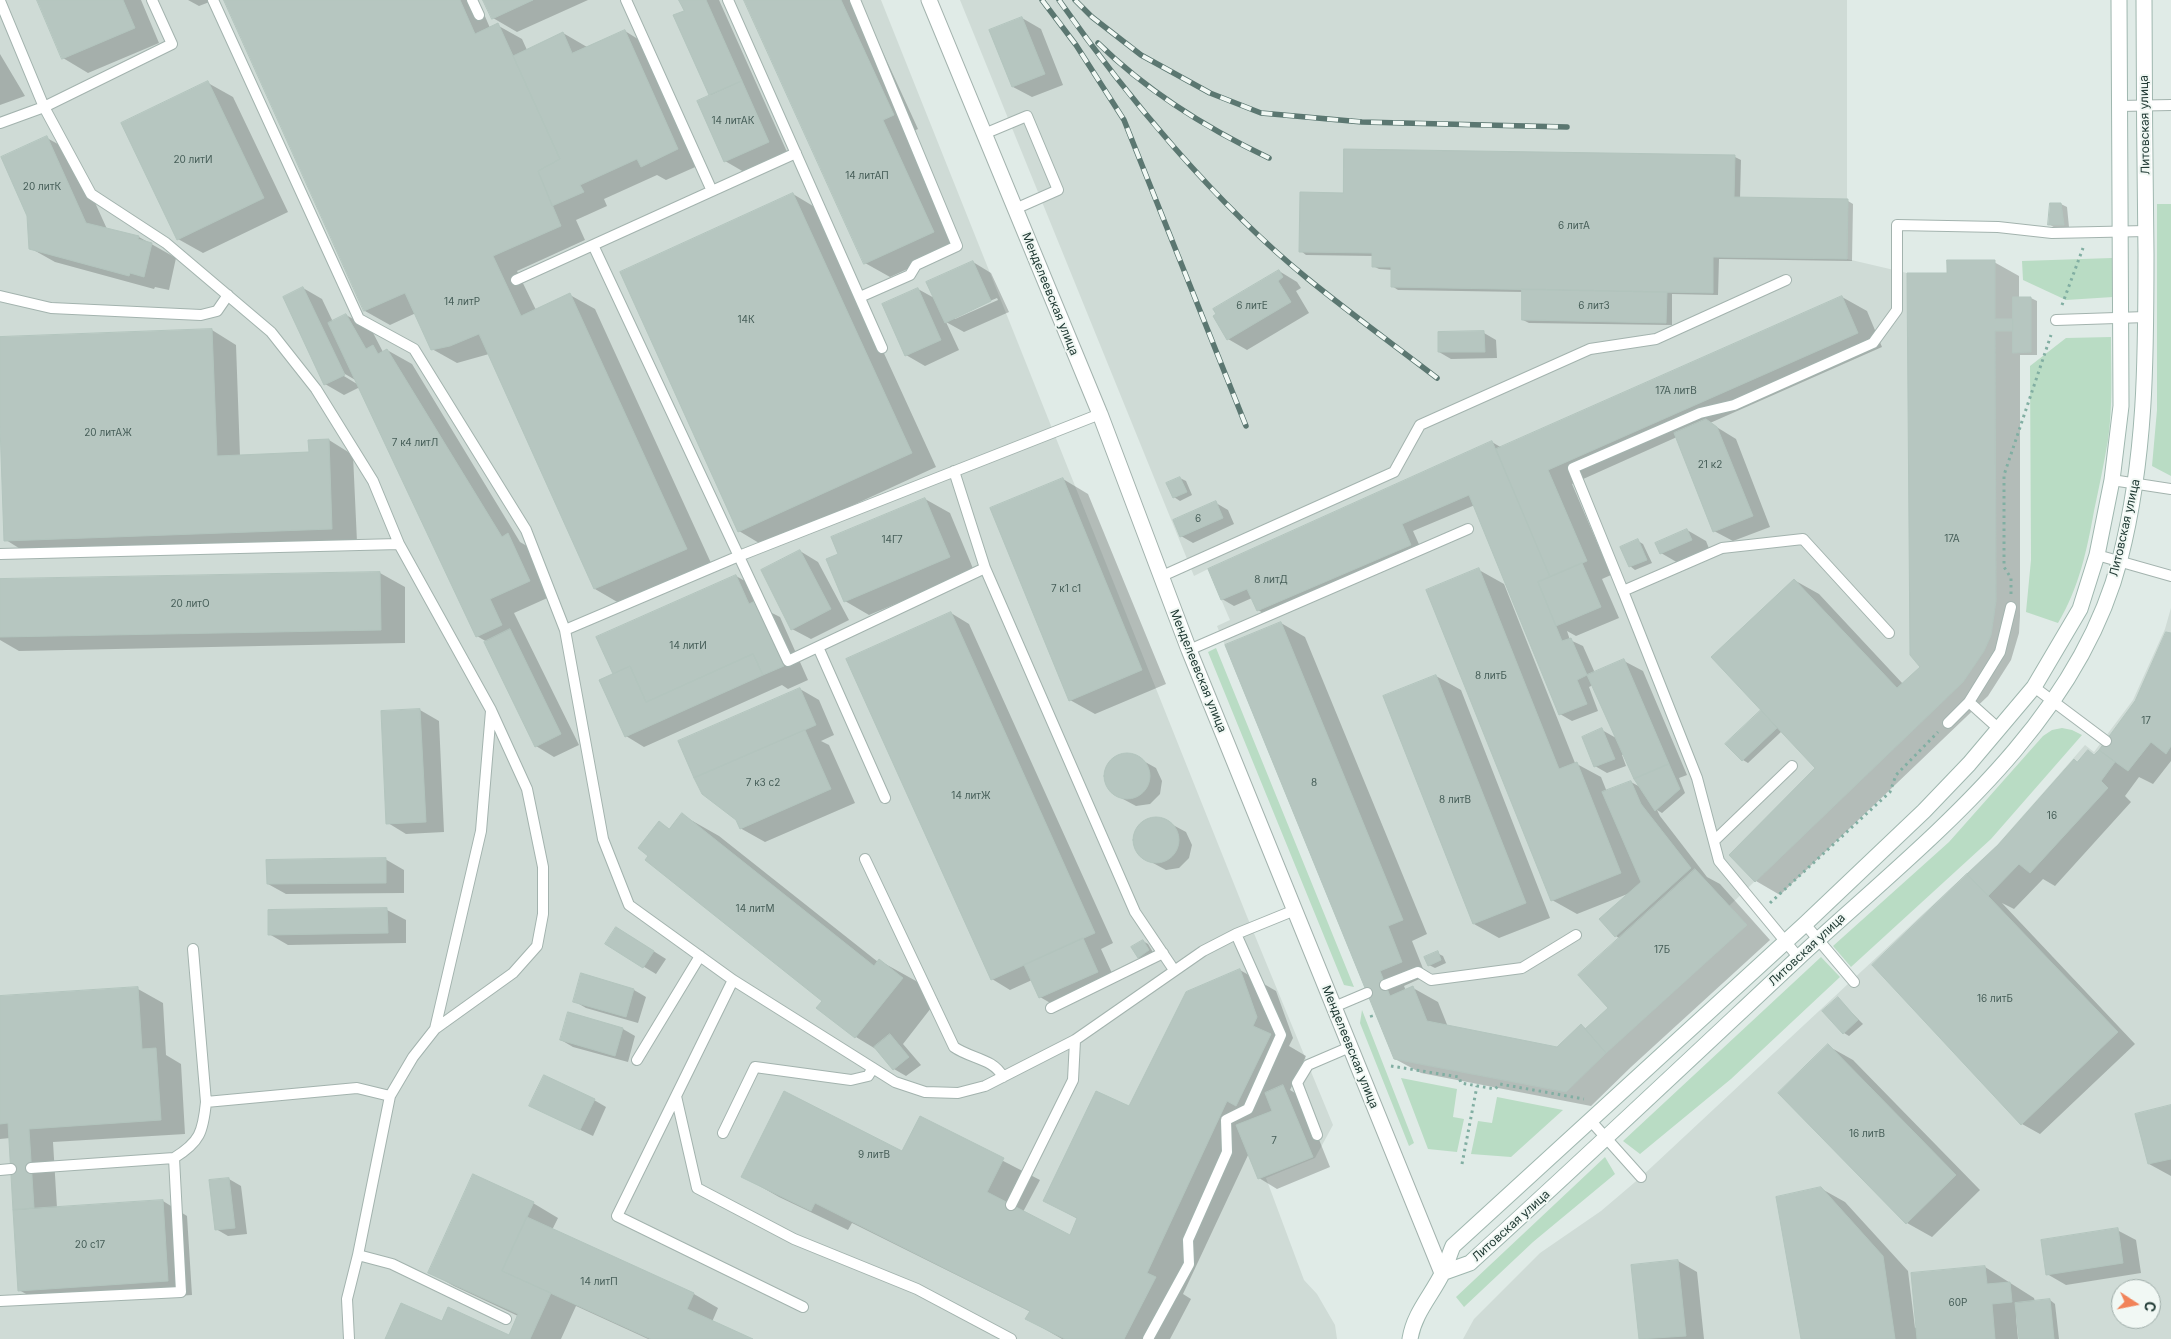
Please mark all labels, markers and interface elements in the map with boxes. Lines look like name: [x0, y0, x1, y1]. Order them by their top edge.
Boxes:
street label: Литовская улица: [2137, 75, 2153, 175]
house number: 14 литАК: [712, 115, 754, 127]
house number: 20 литИ: [173, 154, 213, 166]
house number: 14 литАП: [845, 170, 889, 182]
house number: 20 литК: [23, 181, 61, 193]
house number: 6 литА: [1558, 220, 1590, 232]
street label: Менделеевская улица: [1019, 230, 1081, 358]
house number: 14 литР: [444, 296, 480, 308]
house number: 6 литЕ: [1236, 300, 1268, 312]
house number: 6 литЗ: [1578, 300, 1610, 312]
house number: 14К: [737, 314, 755, 326]
house number: 17А литВ: [1655, 385, 1697, 397]
house number: 20 литАЖ: [84, 427, 132, 439]
house number: 7 к4 литЛ: [392, 437, 438, 449]
house number: 21 к2: [1698, 459, 1722, 471]
street label: Литовская улица: [2107, 478, 2143, 578]
house number: 6: [1195, 513, 1201, 525]
house number: 17А: [1944, 533, 1960, 545]
house number: 14Г7: [881, 534, 903, 546]
house number: 8 литД: [1254, 574, 1288, 586]
house number: 7 к1 с1: [1051, 583, 1081, 595]
house number: 20 литО: [170, 598, 210, 610]
street label: Менделеевская улица: [1167, 607, 1229, 735]
house number: 14 литИ: [669, 640, 707, 652]
house number: 8 литБ: [1475, 670, 1507, 682]
house number: 17: [2141, 715, 2151, 727]
house number: 7 к3 с2: [746, 777, 780, 789]
house number: 8: [1311, 777, 1317, 789]
house number: 14 литЖ: [951, 790, 991, 802]
house number: 8 литВ: [1439, 794, 1471, 806]
house number: 16: [2047, 810, 2057, 822]
house number: 14 литМ: [736, 903, 774, 915]
street label: Литовская улица: [1766, 911, 1848, 989]
house number: 17Б: [1654, 944, 1670, 956]
street label: Менделеевская улица: [1319, 983, 1381, 1111]
house number: 16 литБ: [1977, 993, 2013, 1005]
house number: 16 литВ: [1849, 1128, 1885, 1140]
house number: 7: [1271, 1135, 1277, 1147]
house number: 9 литВ: [858, 1149, 890, 1161]
street label: Литовская улица: [1469, 1187, 1553, 1265]
house number: 20 с17: [75, 1239, 105, 1251]
house number: 14 литП: [580, 1276, 618, 1288]
north arrow: [2111, 1279, 2161, 1329]
house number: 60Р: [1949, 1297, 1967, 1309]
text: С: [2141, 1300, 2160, 1313]

